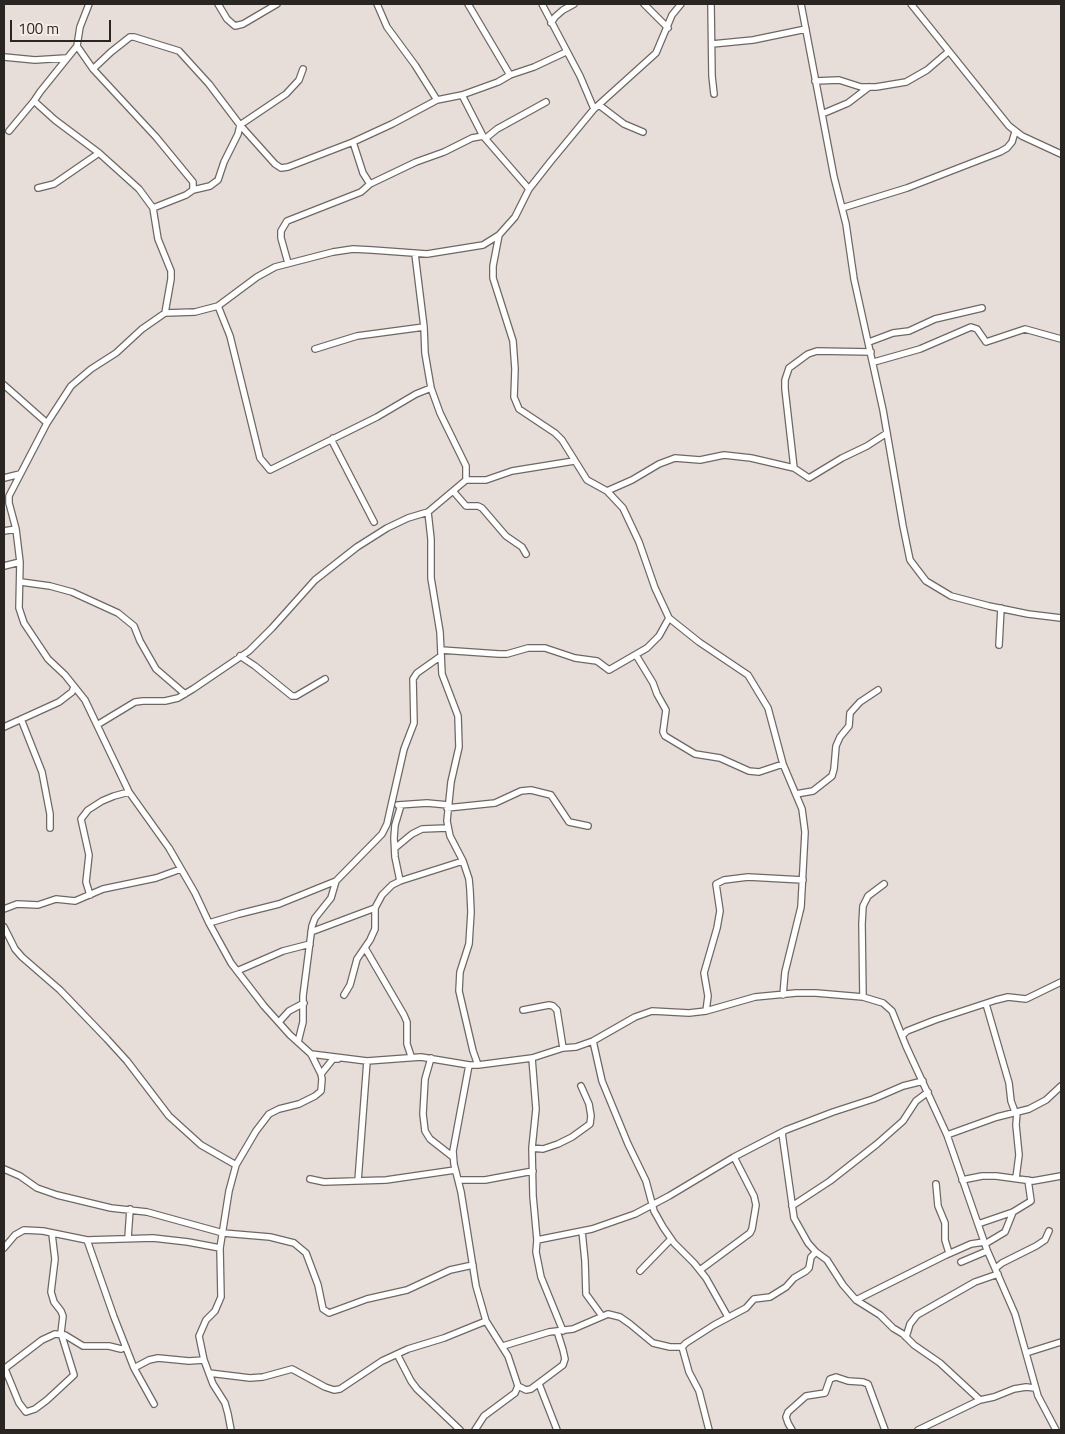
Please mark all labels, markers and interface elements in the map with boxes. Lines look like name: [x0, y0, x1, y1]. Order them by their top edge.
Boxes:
scale bar: [12, 10, 114, 42]
text: 100 m: [18, 17, 59, 40]

